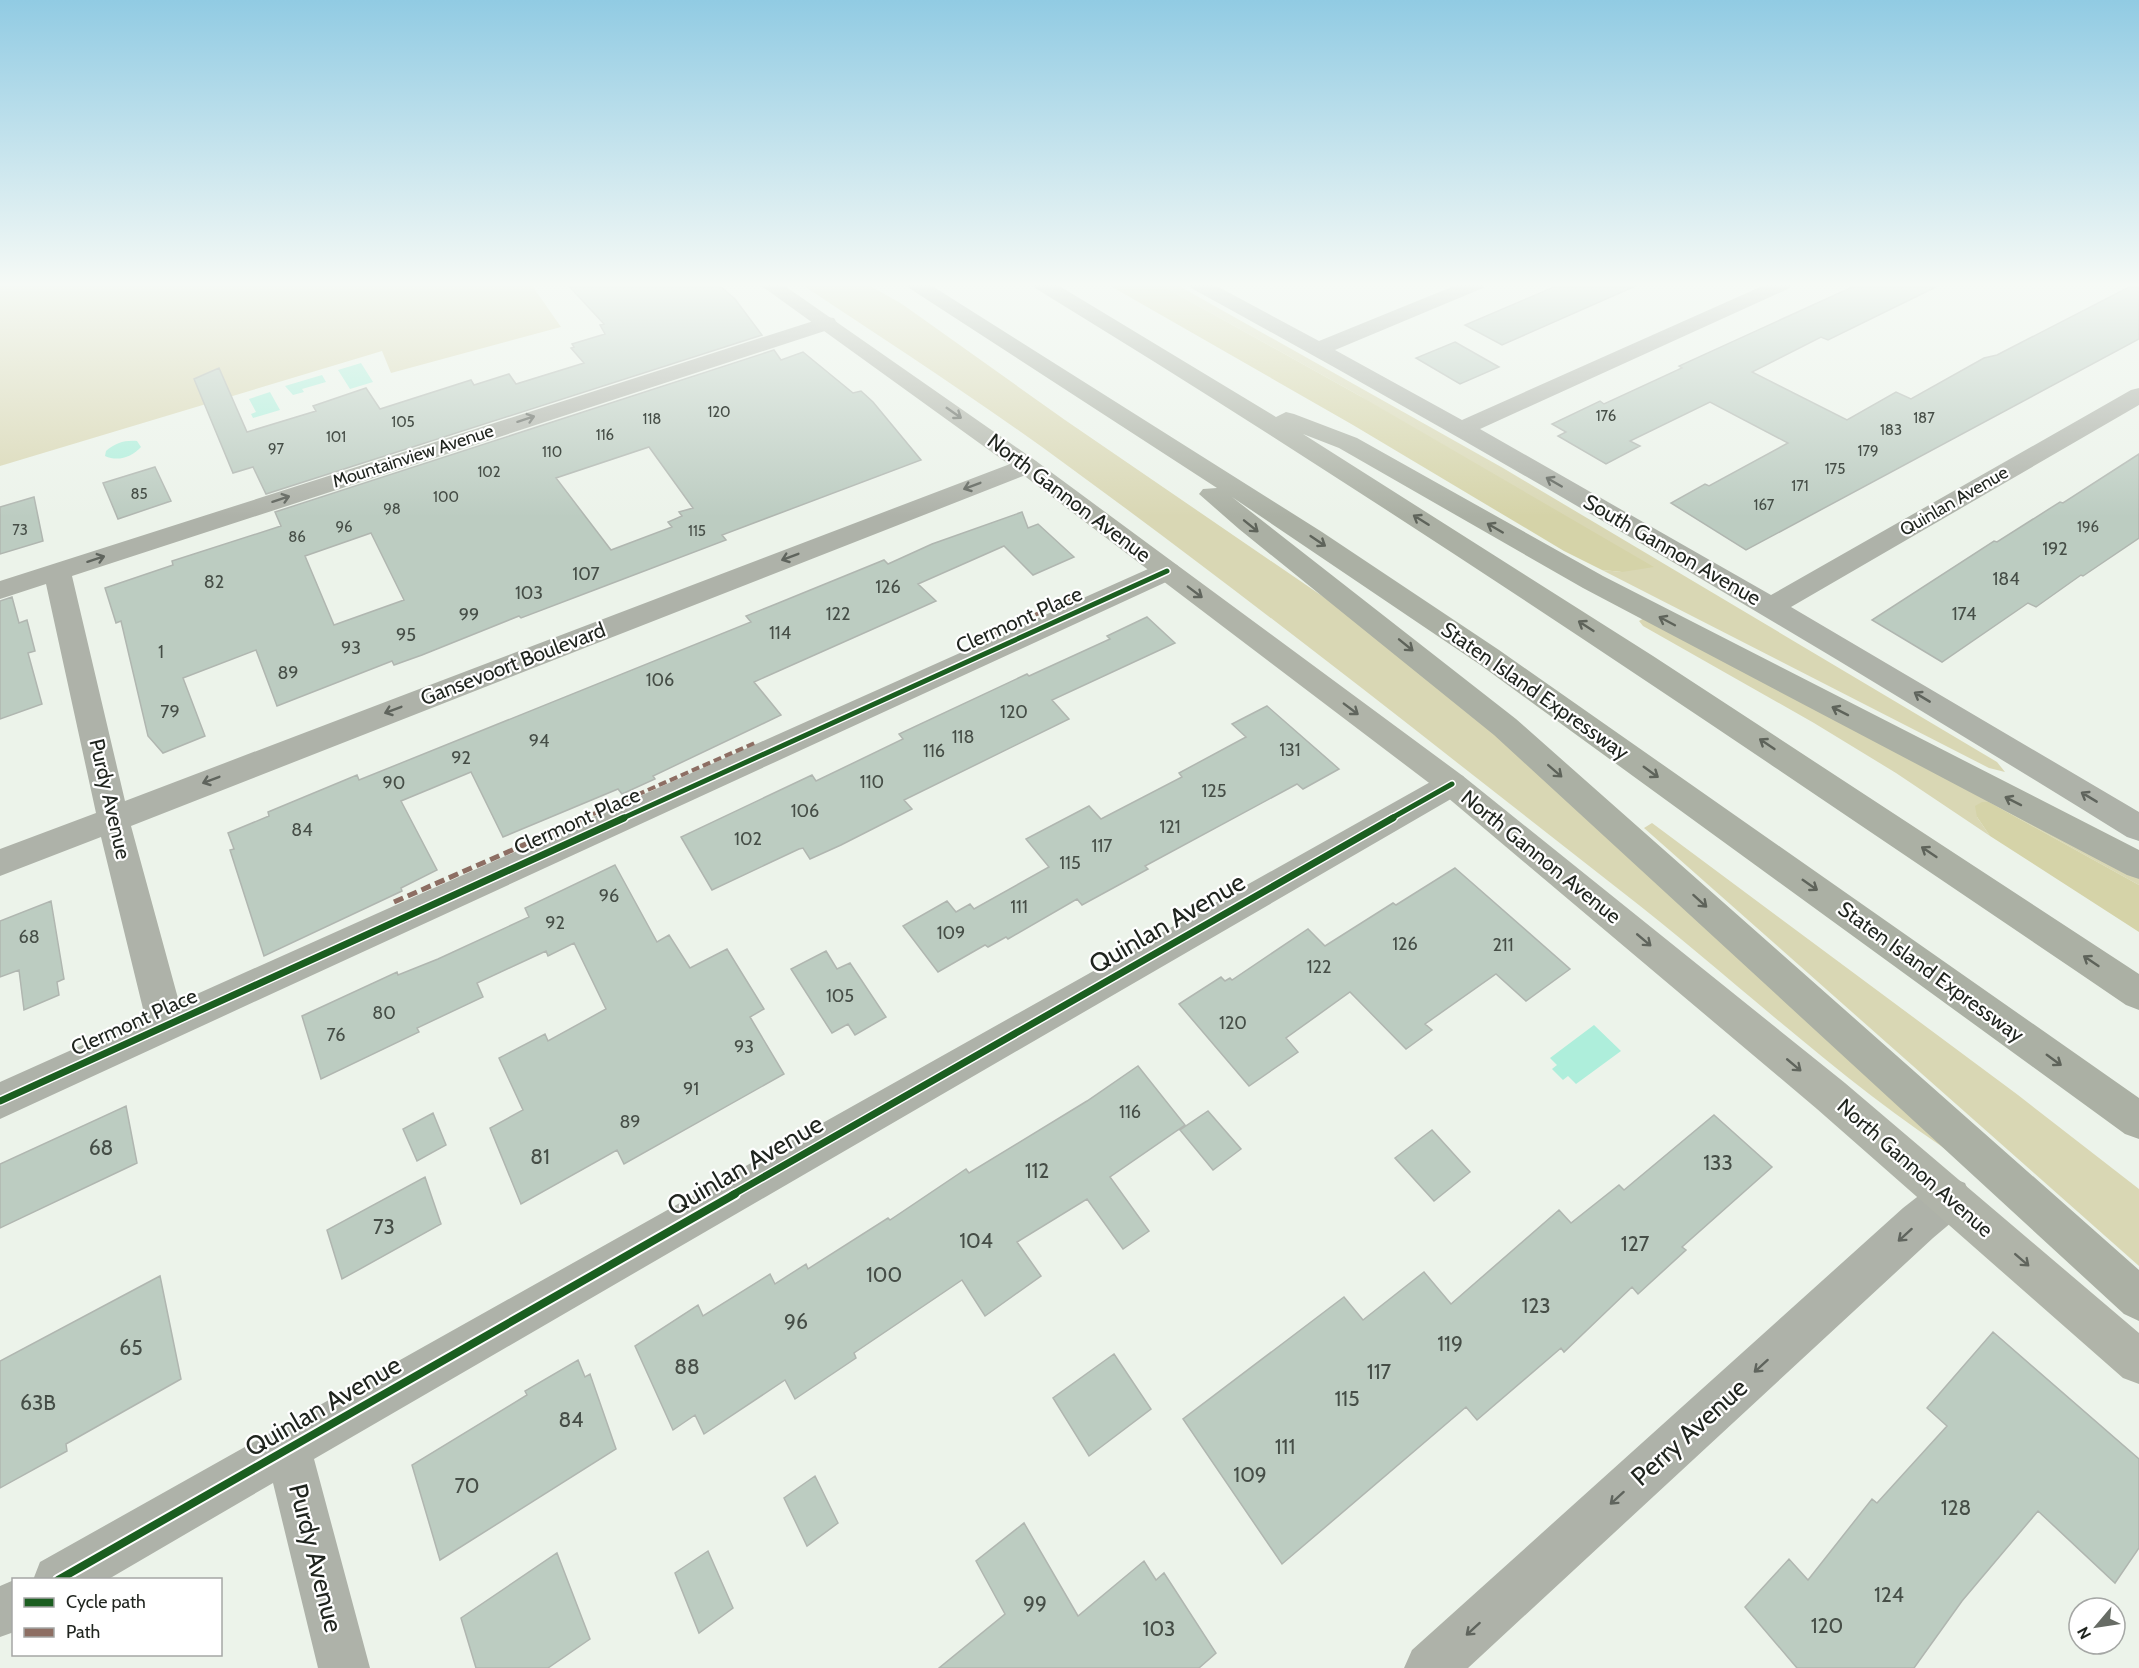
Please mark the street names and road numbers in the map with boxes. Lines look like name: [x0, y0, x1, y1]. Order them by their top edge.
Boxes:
street label: Mountainview Avenue: [330, 420, 496, 492]
street label: North Gannon Avenue: [983, 428, 1156, 567]
street label: Quinlan Avenue: [1896, 461, 2012, 541]
street label: South Gannon Avenue: [1579, 489, 1765, 611]
street label: Clermont Place: [952, 580, 1086, 659]
street label: Staten Island Expressway: [1437, 616, 1634, 765]
street label: Gansevoort Boulevard: [417, 617, 609, 710]
street label: Purdy Avenue: [84, 736, 137, 862]
street label: Clermont Place: [510, 781, 644, 860]
street label: North Gannon Avenue: [1456, 785, 1626, 929]
street label: Quinlan Avenue: [1083, 865, 1251, 981]
street label: Staten Island Expressway: [1834, 896, 2029, 1048]
street label: Clermont Place: [67, 982, 201, 1061]
street label: North Gannon Avenue: [1832, 1093, 1998, 1242]
street label: Quinlan Avenue: [661, 1107, 829, 1223]
street label: Quinlan Avenue: [239, 1348, 407, 1464]
street label: Perry Avenue: [1624, 1371, 1754, 1493]
street label: Purdy Avenue: [282, 1480, 350, 1636]

